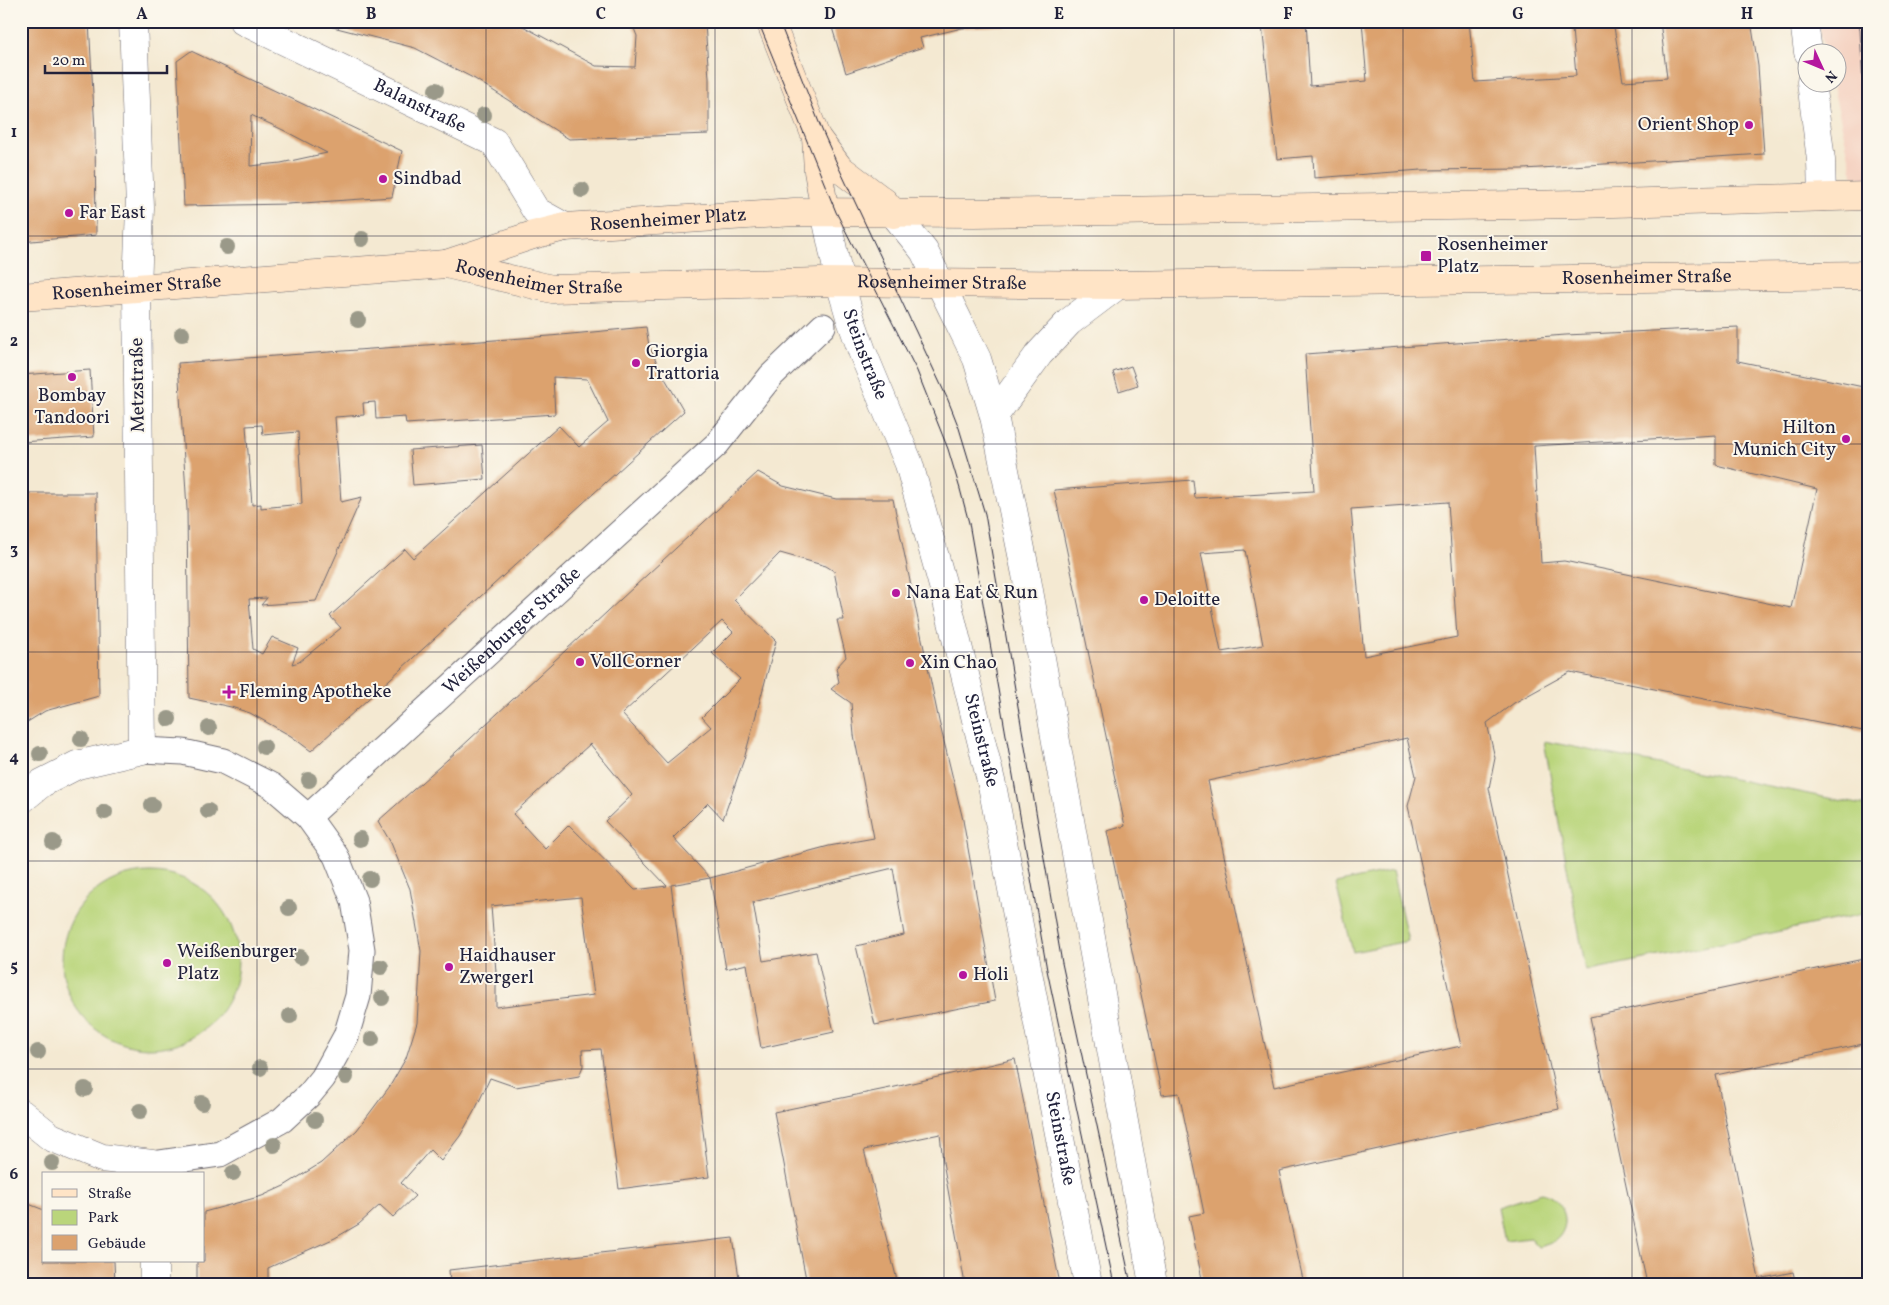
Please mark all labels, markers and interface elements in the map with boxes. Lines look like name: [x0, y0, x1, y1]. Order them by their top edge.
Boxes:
text: A: [136, 4, 148, 26]
text: B: [366, 4, 377, 26]
text: C: [596, 4, 606, 26]
text: D: [824, 4, 836, 26]
text: E: [1054, 4, 1064, 26]
text: F: [1283, 4, 1293, 26]
text: G: [1512, 4, 1524, 26]
text: H: [1741, 4, 1753, 26]
scale bar: [45, 42, 168, 74]
north arrow: [1796, 42, 1846, 92]
text: 20 m: [52, 51, 85, 72]
text: N: [1820, 66, 1841, 86]
street label: Balanstraße: [369, 73, 470, 140]
place label: Orient Shop: [1638, 112, 1739, 138]
marker: Orient Shop: [1743, 119, 1755, 131]
text: 1: [11, 122, 17, 144]
place label: Sindbad: [393, 166, 462, 192]
marker: Sindbad: [377, 173, 389, 185]
place label: Far East: [79, 200, 146, 226]
street label: Rosenheimer Platz: [589, 202, 747, 238]
marker: Far East: [63, 207, 75, 219]
place label: Rosenheimer Platz: [1437, 232, 1548, 280]
marker: Rosenheimer Platz: [1419, 249, 1433, 263]
street label: Rosenheimer Straße: [453, 254, 623, 303]
street label: Rosenheimer Straße: [1562, 264, 1732, 292]
street label: Rosenheimer Straße: [51, 268, 222, 308]
street label: Rosenheimer Straße: [857, 269, 1027, 297]
street label: Steinstraße: [835, 306, 894, 404]
text: 2: [10, 331, 18, 353]
street label: Metzstraße: [124, 337, 152, 433]
place label: Giorgia Trattoria: [646, 339, 720, 387]
marker: Giorgia Trattoria: [630, 357, 642, 369]
marker: Bombay Tandoori: [66, 371, 78, 383]
place label: Bombay Tandoori: [34, 383, 110, 431]
place label: Hilton Munich City: [1733, 415, 1836, 463]
marker: Hilton Munich City: [1840, 433, 1852, 445]
text: 3: [10, 539, 18, 561]
street label: Weißenburger Straße: [437, 561, 587, 701]
place label: Nana Eat & Run: [906, 580, 1038, 606]
marker: Nana Eat & Run: [890, 587, 902, 599]
place label: Deloitte: [1154, 587, 1220, 613]
marker: Deloitte: [1138, 594, 1150, 606]
place label: VollCorner: [590, 649, 681, 675]
place label: Xin Chao: [920, 650, 997, 676]
marker: VollCorner: [574, 656, 586, 668]
marker: Xin Chao: [904, 657, 916, 669]
place label: Fleming Apotheke: [239, 679, 391, 705]
marker: Fleming Apotheke: [223, 686, 235, 698]
street label: Steinstraße: [957, 691, 1005, 790]
text: 4: [9, 747, 19, 769]
place label: Weißenburger Platz: [177, 939, 297, 987]
place label: Haidhauser Zwergerl: [459, 943, 556, 991]
text: 5: [10, 956, 18, 978]
marker: Weißenburger Platz: [161, 957, 173, 969]
marker: Haidhauser Zwergerl: [443, 961, 455, 973]
place label: Holi: [973, 962, 1009, 988]
marker: Holi: [957, 969, 969, 981]
street label: Steinstraße: [1038, 1089, 1082, 1188]
text: 6: [10, 1164, 19, 1186]
legend: [42, 1172, 205, 1262]
text: Straße: [88, 1184, 131, 1205]
text: Park: [88, 1208, 119, 1229]
text: Gebäude: [88, 1234, 146, 1255]

